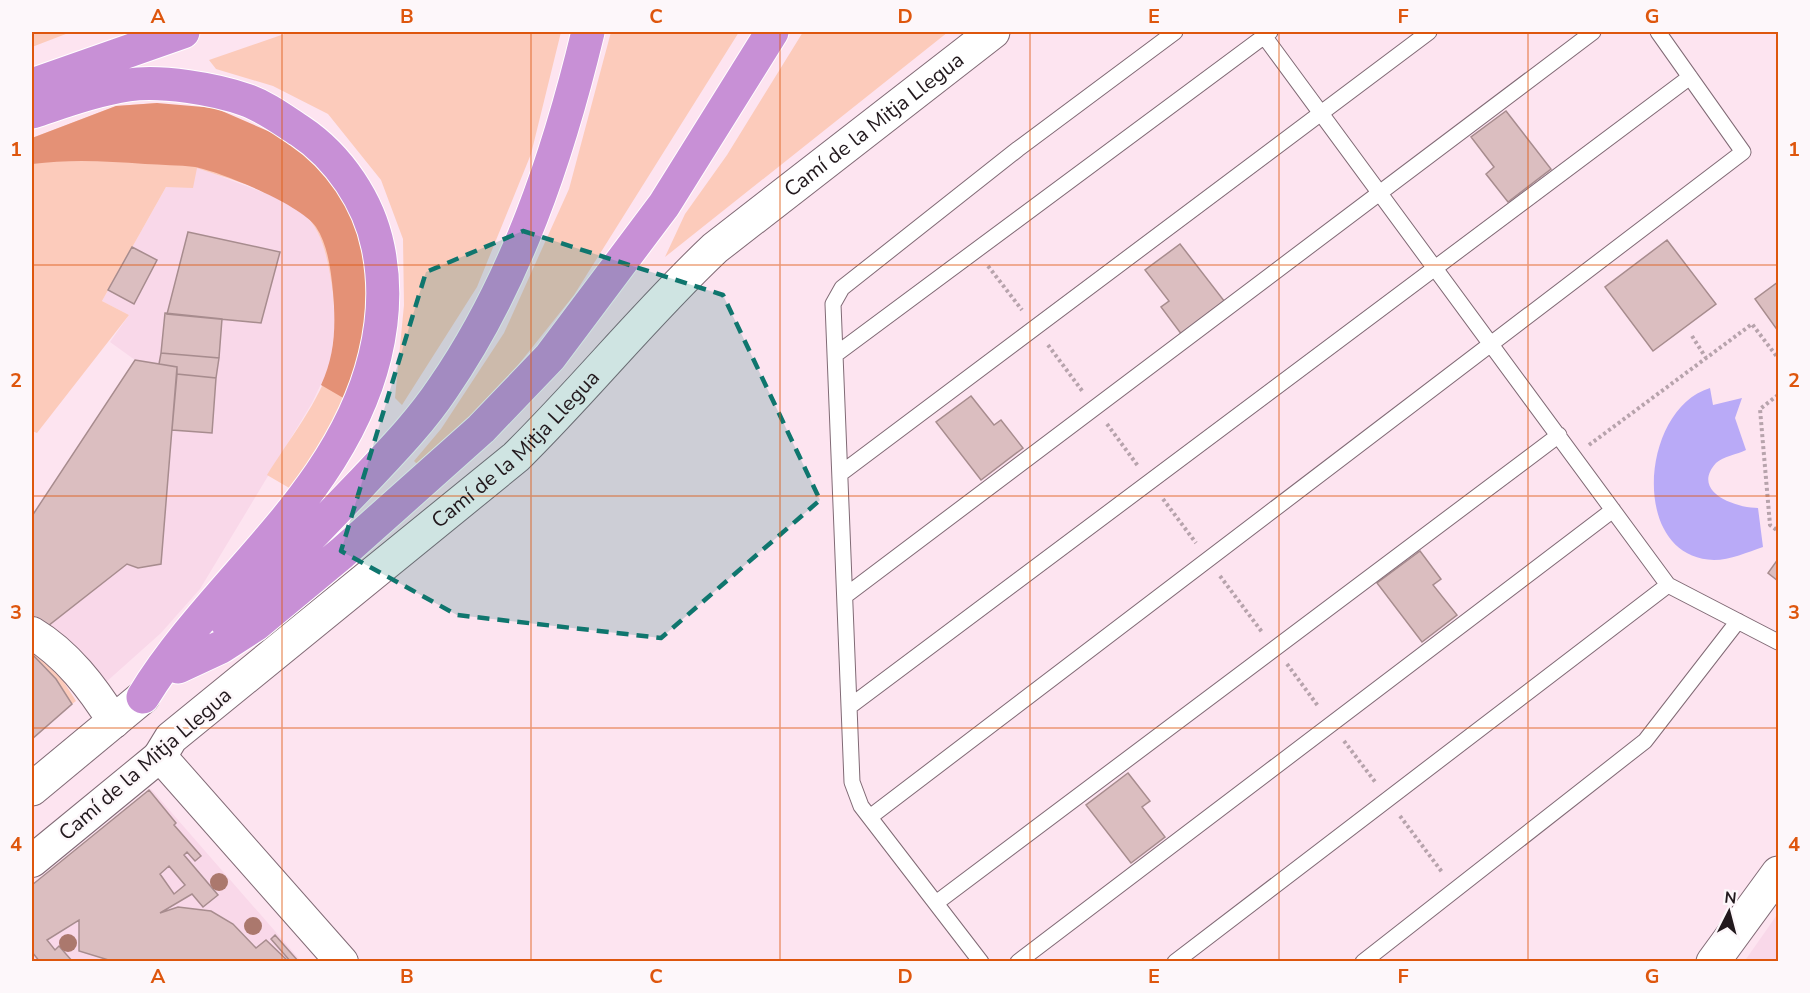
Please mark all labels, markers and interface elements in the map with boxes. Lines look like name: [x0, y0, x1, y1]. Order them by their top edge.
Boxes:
text: A: [151, 3, 166, 30]
text: B: [400, 3, 414, 30]
text: C: [649, 3, 663, 30]
text: D: [897, 3, 913, 30]
text: E: [1148, 3, 1160, 30]
text: F: [1397, 3, 1409, 30]
text: G: [1645, 3, 1659, 30]
street label: Camí de la Mitja Llegua: [778, 46, 970, 203]
text: 1: [10, 136, 22, 163]
text: 1: [1788, 136, 1800, 163]
street label: Camí de la Mitja Llegua: [426, 364, 606, 534]
text: 2: [10, 367, 22, 394]
text: 2: [1788, 367, 1800, 394]
text: 3: [10, 599, 22, 626]
text: 3: [1788, 599, 1800, 626]
street label: Camí de la Mitja Llegua: [53, 681, 237, 847]
text: 4: [10, 831, 22, 858]
text: 4: [1788, 831, 1800, 858]
north arrow: [1699, 882, 1759, 942]
text: N: [1723, 887, 1738, 910]
text: A: [151, 963, 166, 990]
text: B: [400, 963, 414, 990]
text: C: [649, 963, 663, 990]
text: D: [897, 963, 913, 990]
text: E: [1148, 963, 1160, 990]
text: F: [1397, 963, 1409, 990]
text: G: [1645, 963, 1659, 990]

